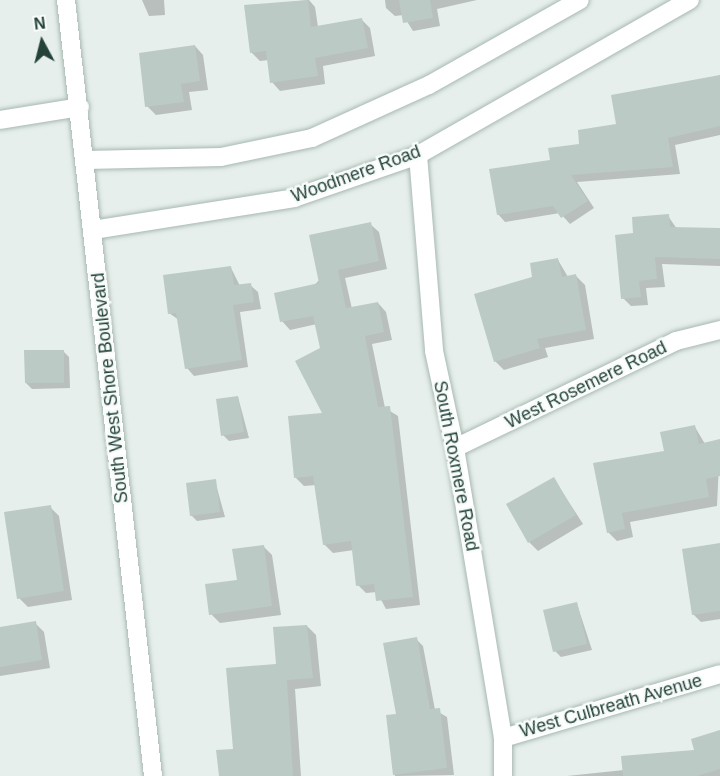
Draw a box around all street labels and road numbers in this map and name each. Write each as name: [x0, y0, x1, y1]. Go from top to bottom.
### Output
street label: Woodmere Road: [289, 141, 423, 207]
street label: South West Shore Boulevard: [87, 272, 133, 504]
street label: West Rosemere Road: [502, 337, 670, 433]
street label: South Roxmere Road: [429, 379, 483, 553]
street label: West Culbreath Avenue: [517, 670, 705, 742]

